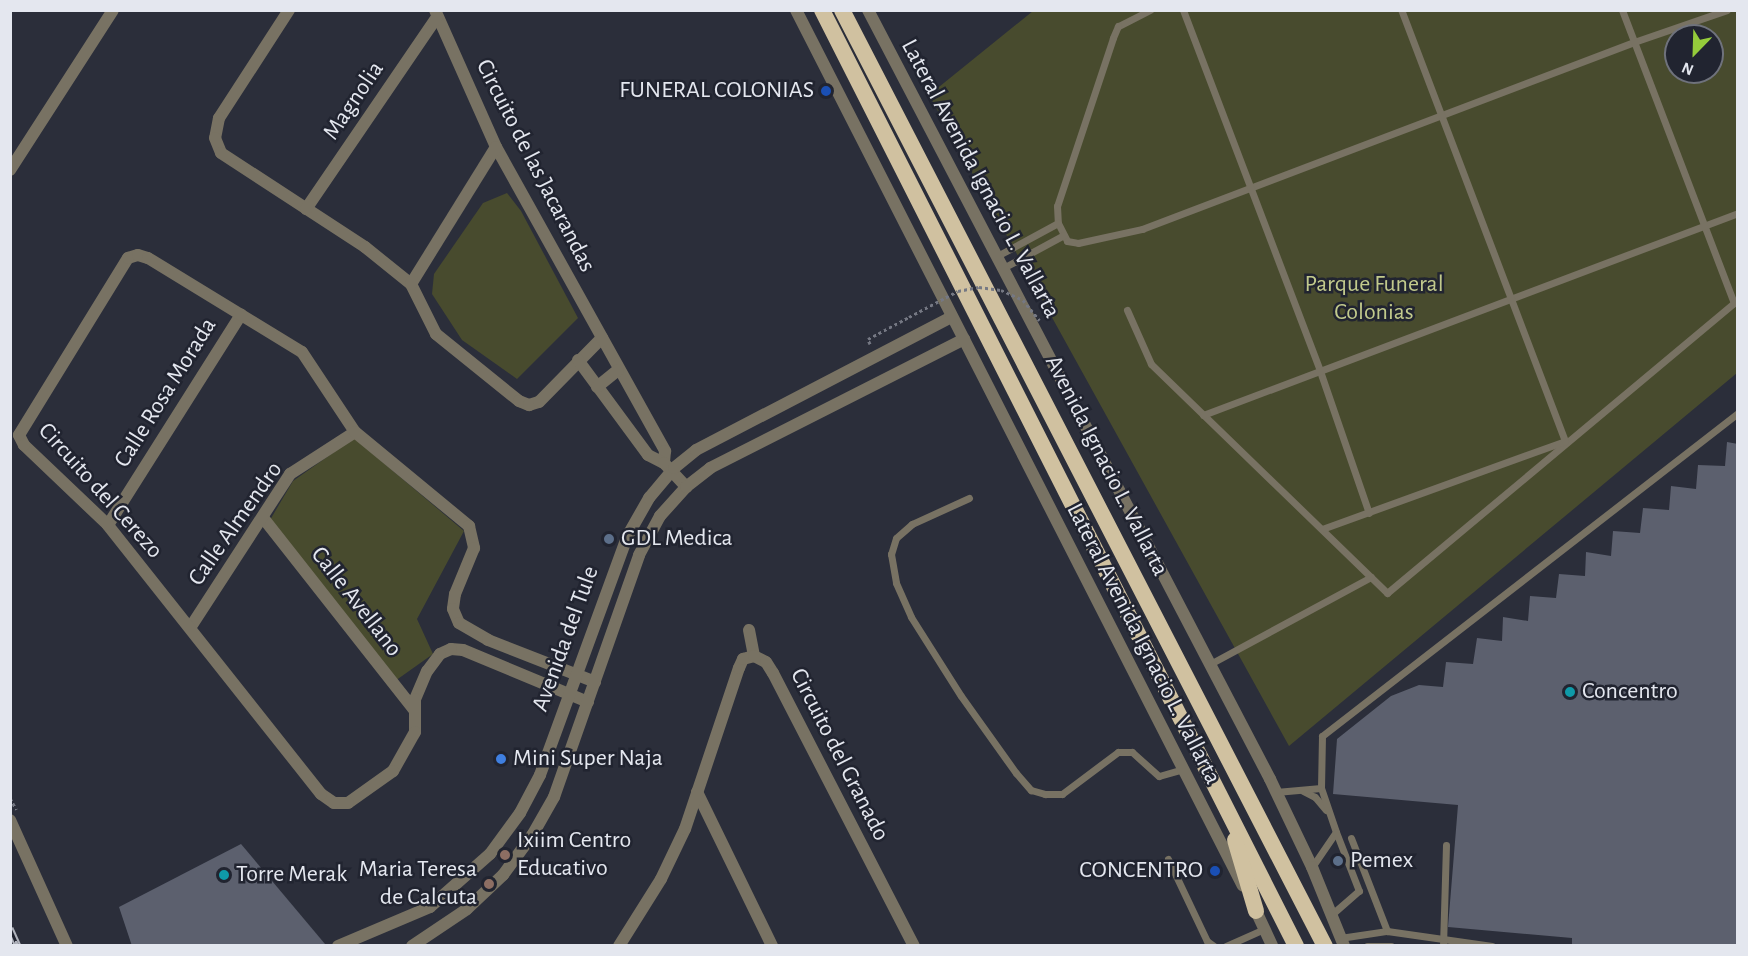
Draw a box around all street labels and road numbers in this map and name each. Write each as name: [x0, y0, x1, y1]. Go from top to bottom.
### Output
street label: Lateral Avenida Ignacio L. Vallarta: [894, 35, 1066, 323]
street label: Circuito de las Jacarandas: [469, 55, 601, 277]
street label: Magnolia: [317, 56, 391, 146]
street label: Calle Rosa Morada: [109, 313, 223, 473]
street label: Avenida Ignacio L. Vallarta: [1038, 351, 1174, 581]
street label: Circuito del Cerezo: [31, 417, 169, 565]
street label: Calle Almendro: [183, 456, 289, 592]
street label: Lateral Avenida Ignacio L. Vallarta: [1059, 499, 1227, 789]
street label: Calle Avellano: [304, 541, 408, 663]
street label: Avenida del Tule: [526, 562, 606, 716]
street label: Circuito del Granado: [783, 664, 895, 846]

